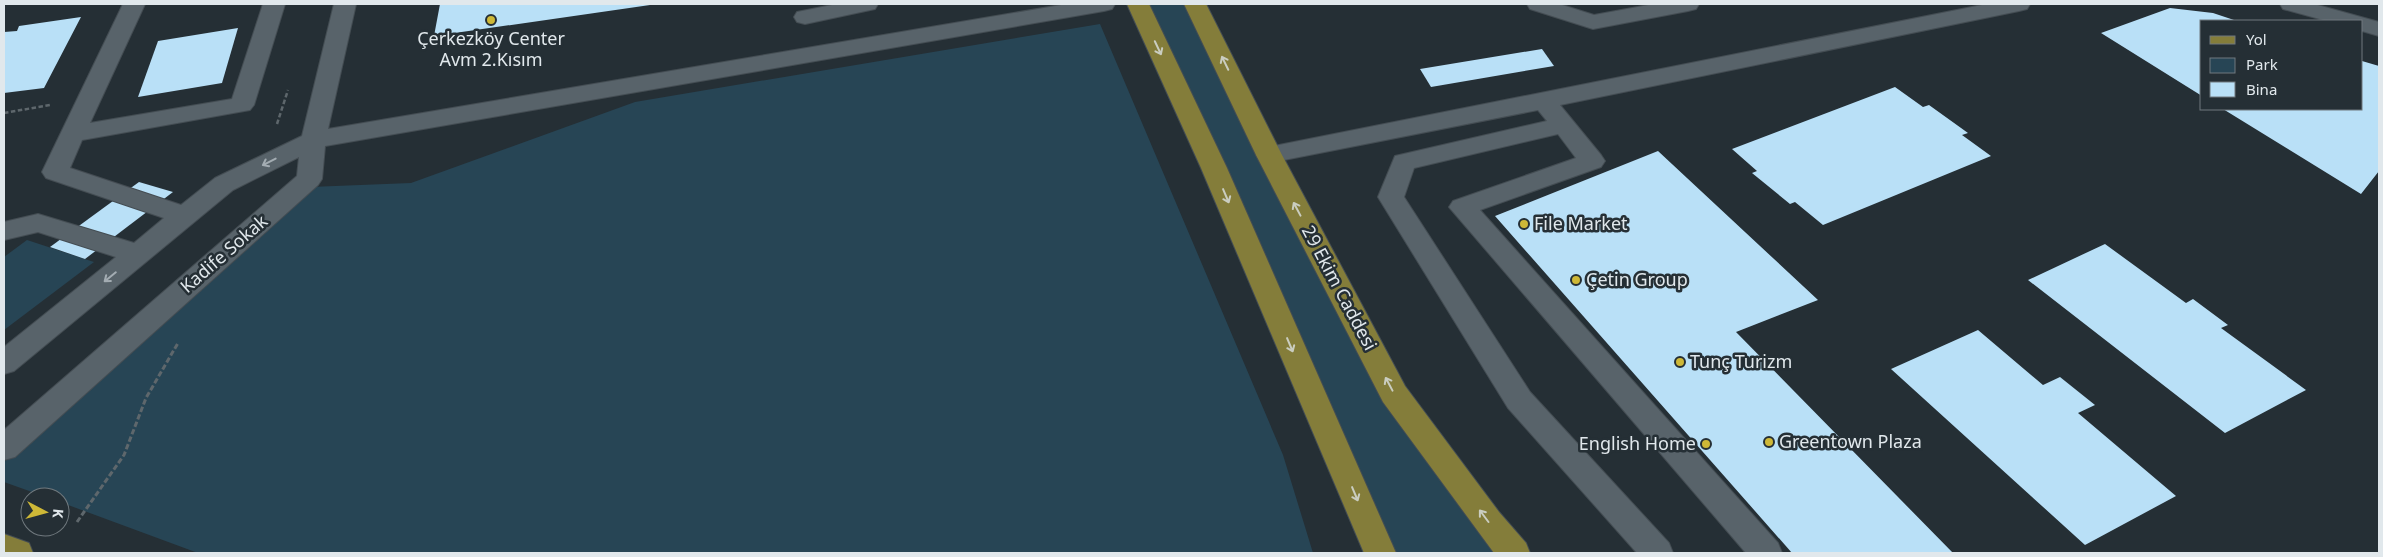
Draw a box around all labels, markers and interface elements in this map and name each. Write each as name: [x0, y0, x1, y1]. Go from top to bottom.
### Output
marker: Çerkezköy Center Avm 2.Kısım: [485, 14, 497, 26]
legend: [2200, 20, 2363, 110]
place label: Çerkezköy Center Avm 2.Kısım: [417, 26, 565, 71]
text: Yol: [2246, 29, 2267, 49]
one-way arrow: [1154, 40, 1164, 55]
text: Park: [2246, 54, 2278, 74]
one-way arrow: [1219, 56, 1229, 71]
text: Bina: [2246, 79, 2277, 99]
one-way arrow: [262, 158, 277, 167]
one-way arrow: [1221, 188, 1231, 203]
one-way arrow: [1292, 201, 1302, 216]
street label: Kadife Sokak: [175, 208, 272, 298]
place label: File Market: [1534, 211, 1628, 235]
marker: File Market: [1518, 218, 1530, 230]
street label: 29 Ekim Caddesi: [1297, 221, 1383, 354]
place label: Çetin Group: [1586, 267, 1688, 291]
one-way arrow: [103, 272, 116, 283]
marker: Çetin Group: [1570, 274, 1582, 286]
one-way arrow: [1286, 337, 1296, 352]
place label: Tunç Turizm: [1690, 349, 1792, 373]
marker: Tunç Turizm: [1674, 356, 1686, 368]
one-way arrow: [1384, 376, 1394, 391]
place label: Greentown Plaza: [1779, 429, 1922, 453]
place label: English Home: [1579, 431, 1696, 455]
marker: Greentown Plaza: [1763, 436, 1775, 448]
marker: English Home: [1700, 438, 1712, 450]
one-way arrow: [1350, 486, 1360, 501]
north arrow: [20, 487, 70, 537]
text: K: [48, 508, 68, 520]
one-way arrow: [1478, 510, 1489, 523]

